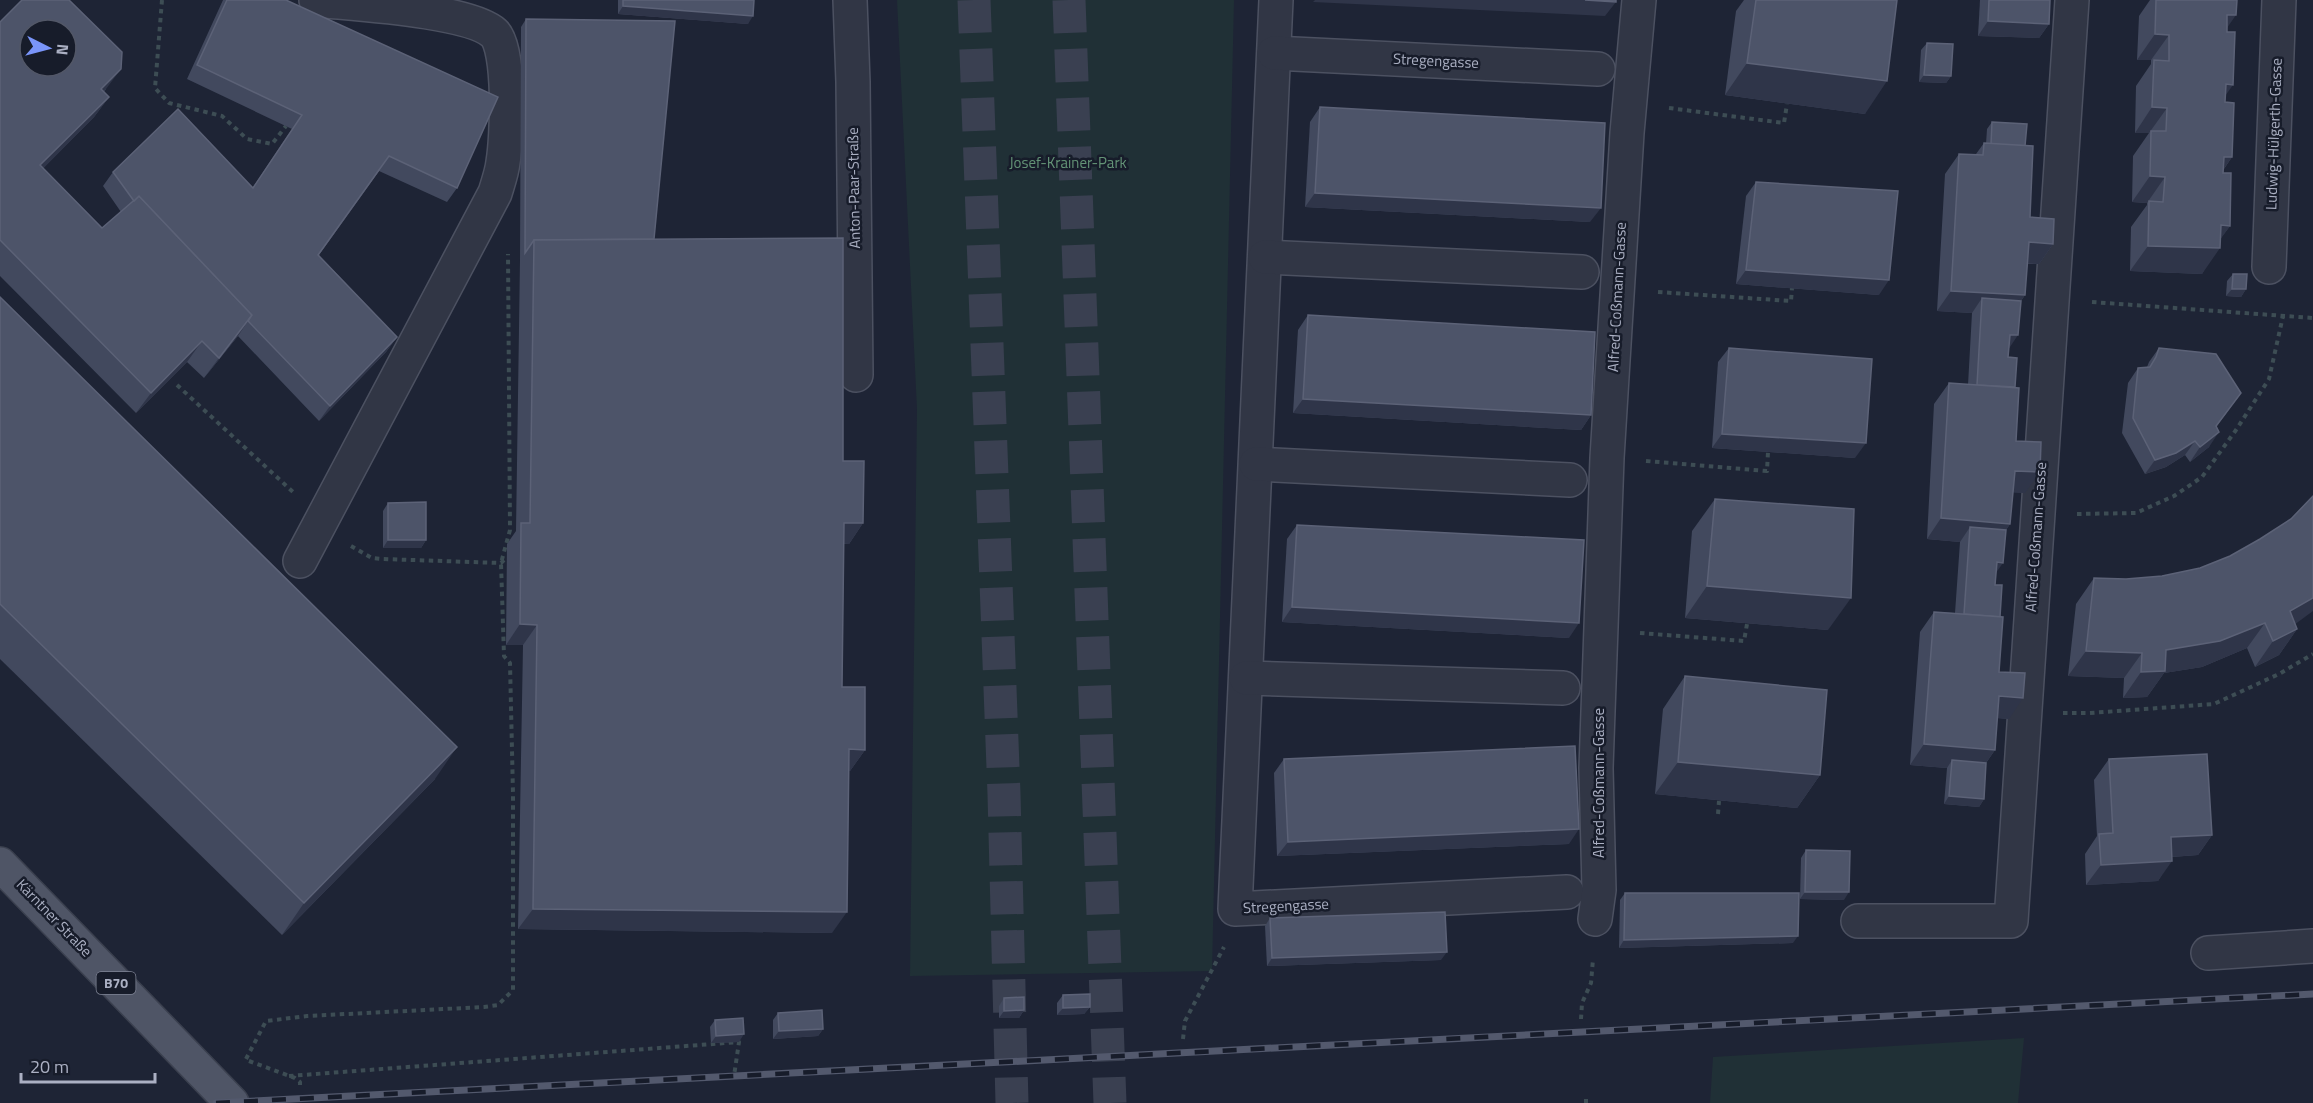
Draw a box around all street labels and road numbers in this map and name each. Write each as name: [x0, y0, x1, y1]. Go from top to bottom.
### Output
street label: Stregengasse: [1392, 47, 1480, 74]
street label: Ludwig-Hülgerth-Gasse: [2259, 58, 2288, 210]
street label: Anton-Paar-Straße: [841, 127, 866, 249]
street label: Alfred-Coßmann-Gasse: [1601, 221, 1632, 372]
street label: Alfred-Coßmann-Gasse: [2019, 461, 2052, 613]
street label: Alfred-Coßmann-Gasse: [1587, 708, 1610, 858]
street label: Kärntner Straße: [11, 873, 98, 962]
street label: Stregengasse: [1242, 892, 1330, 919]
road number: B70: [96, 972, 136, 994]

